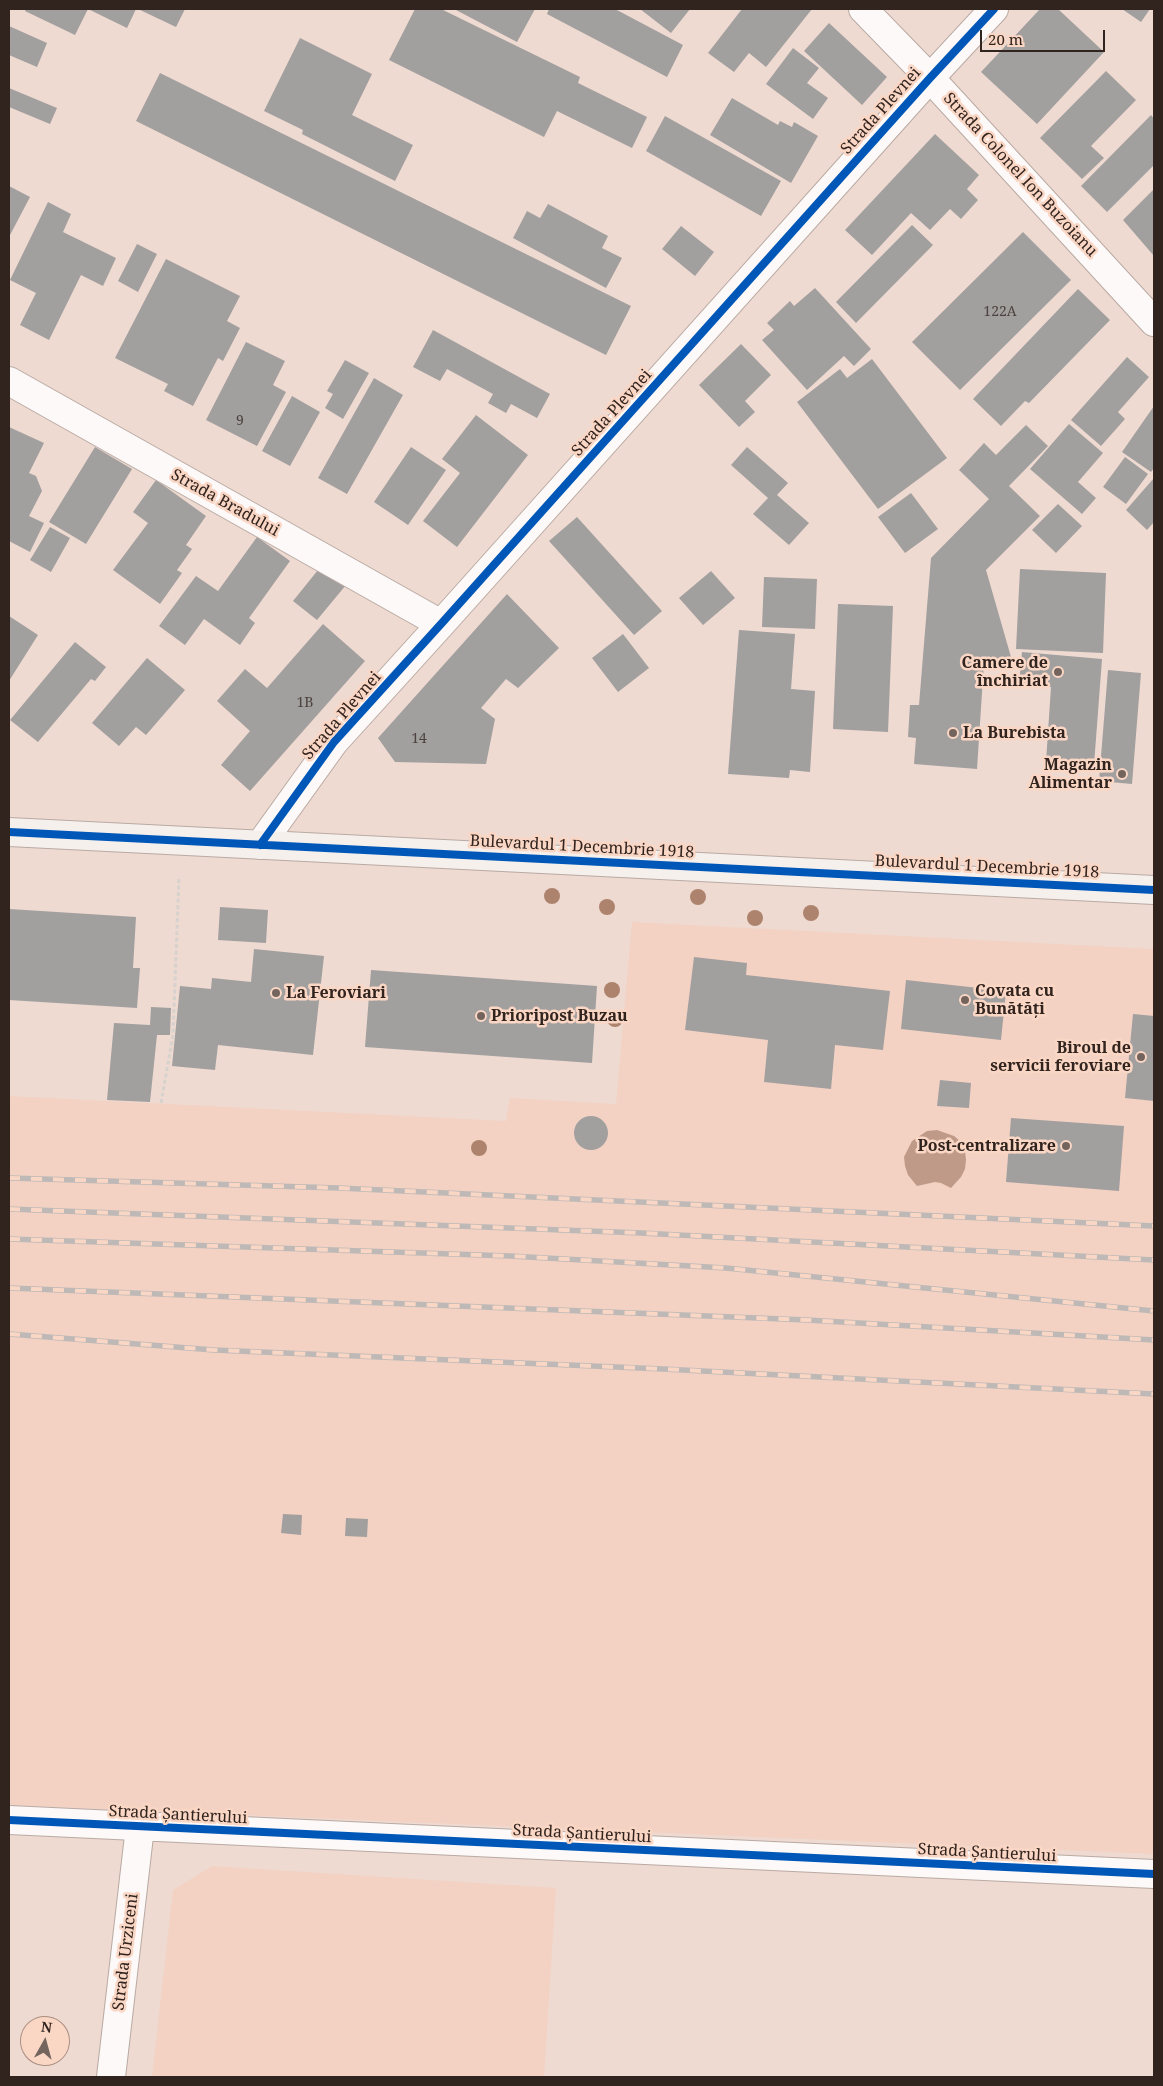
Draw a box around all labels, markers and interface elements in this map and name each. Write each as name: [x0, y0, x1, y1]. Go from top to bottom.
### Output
scale bar: [983, 20, 1108, 52]
text: 20 m: [988, 29, 1023, 49]
street label: Strada Plevnei: [837, 64, 925, 158]
street label: Strada Colonel Ion Buzoianu: [939, 89, 1101, 261]
house number: 122A: [983, 304, 1017, 320]
street label: Strada Plevnei: [568, 366, 656, 460]
house number: 9: [236, 413, 244, 429]
street label: Strada Bradului: [168, 465, 282, 541]
place label: Camere de închiriat: [962, 653, 1048, 691]
marker: Camere de închiriat: [1052, 666, 1064, 678]
street label: Strada Plevnei: [299, 668, 385, 764]
house number: 1B: [297, 695, 313, 711]
place label: La Burebista: [963, 723, 1066, 743]
marker: La Burebista: [947, 727, 959, 739]
house number: 14: [411, 731, 427, 747]
place label: Magazin Alimentar: [1029, 755, 1112, 793]
marker: Magazin Alimentar: [1116, 768, 1128, 780]
street label: Bulevardul 1 Decembrie 1918: [469, 832, 695, 862]
street label: Bulevardul 1 Decembrie 1918: [874, 852, 1100, 882]
place label: Covata cu Bunătăți: [975, 981, 1054, 1019]
place label: La Feroviari: [286, 983, 386, 1003]
marker: La Feroviari: [270, 987, 282, 999]
marker: Covata cu Bunătăți: [959, 994, 971, 1006]
place label: Prioripost Buzau: [491, 1006, 628, 1026]
marker: Prioripost Buzau: [475, 1010, 487, 1022]
place label: Biroul de servicii feroviare: [990, 1038, 1131, 1076]
marker: Biroul de servicii feroviare: [1135, 1051, 1147, 1063]
place label: Post-centralizare: [918, 1136, 1056, 1156]
marker: Post-centralizare: [1060, 1140, 1072, 1152]
street label: Strada Șantierului: [108, 1802, 248, 1828]
street label: Strada Șantierului: [512, 1821, 652, 1847]
street label: Strada Șantierului: [917, 1840, 1057, 1866]
street label: Strada Urziceni: [109, 1892, 143, 2012]
north arrow: [20, 2016, 70, 2066]
text: N: [40, 2017, 53, 2037]

